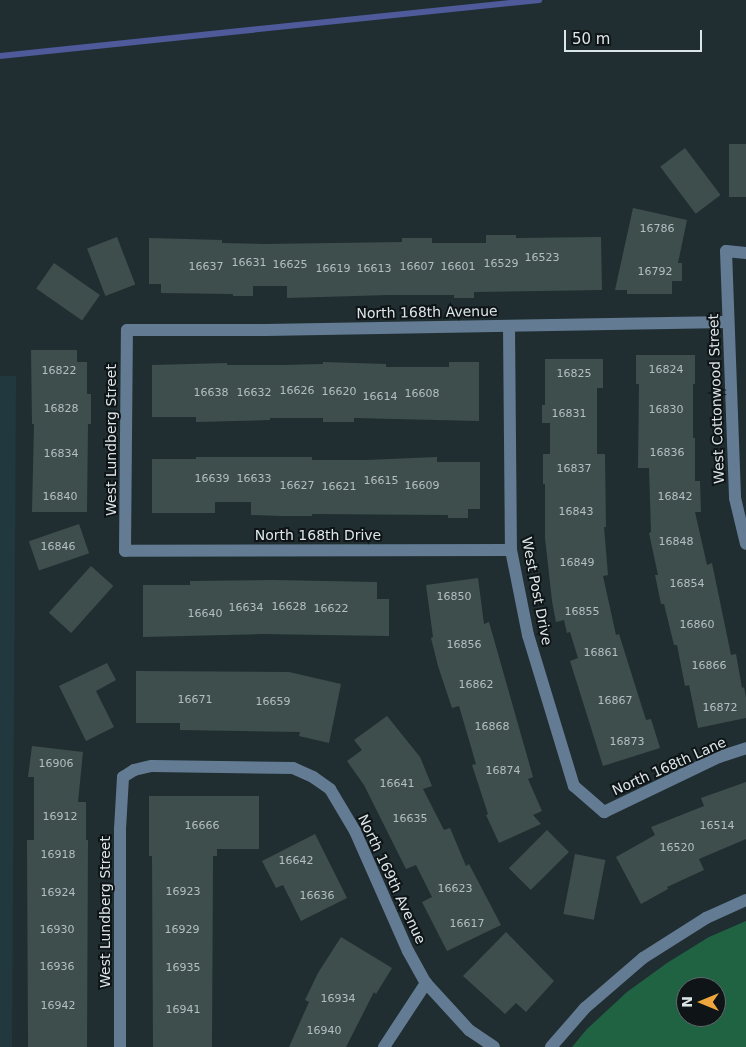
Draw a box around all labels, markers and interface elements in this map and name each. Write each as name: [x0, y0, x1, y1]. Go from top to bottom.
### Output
scale bar: [566, 20, 704, 52]
text: 50 m: [572, 30, 610, 48]
house number: 16786: [640, 222, 674, 236]
house number: 16523: [525, 251, 559, 265]
house number: 16631: [232, 256, 266, 270]
house number: 16529: [484, 257, 518, 271]
house number: 16625: [273, 258, 307, 272]
house number: 16637: [189, 260, 223, 274]
house number: 16607: [400, 260, 434, 274]
house number: 16601: [441, 260, 475, 274]
house number: 16619: [316, 262, 350, 276]
house number: 16613: [357, 262, 391, 276]
house number: 16792: [638, 265, 672, 279]
street label: North 168th Avenue: [356, 302, 498, 322]
street label: West Cottonwood Street: [705, 314, 727, 484]
house number: 16824: [649, 363, 683, 377]
house number: 16822: [42, 364, 76, 378]
street label: West Lundberg Street: [103, 364, 119, 516]
house number: 16825: [557, 367, 591, 381]
house number: 16626: [280, 384, 314, 398]
house number: 16620: [322, 385, 356, 399]
house number: 16638: [194, 386, 228, 400]
house number: 16632: [237, 386, 271, 400]
house number: 16608: [405, 387, 439, 401]
house number: 16614: [363, 390, 397, 404]
house number: 16828: [44, 402, 78, 416]
house number: 16830: [649, 403, 683, 417]
house number: 16831: [552, 407, 586, 421]
house number: 16836: [650, 446, 684, 460]
house number: 16834: [44, 447, 78, 461]
house number: 16837: [557, 462, 591, 476]
house number: 16639: [195, 472, 229, 486]
house number: 16633: [237, 472, 271, 486]
house number: 16615: [364, 474, 398, 488]
house number: 16627: [280, 479, 314, 493]
house number: 16609: [405, 479, 439, 493]
house number: 16621: [322, 480, 356, 494]
house number: 16840: [43, 490, 77, 504]
house number: 16842: [658, 490, 692, 504]
house number: 16843: [559, 505, 593, 519]
street label: North 168th Drive: [255, 527, 381, 543]
street label: West Post Drive: [518, 535, 556, 647]
house number: 16848: [659, 535, 693, 549]
house number: 16846: [41, 540, 75, 554]
house number: 16849: [560, 556, 594, 570]
house number: 16854: [670, 577, 704, 591]
house number: 16850: [437, 590, 471, 604]
house number: 16628: [272, 600, 306, 614]
house number: 16634: [229, 601, 263, 615]
house number: 16622: [314, 602, 348, 616]
house number: 16855: [565, 605, 599, 619]
house number: 16640: [188, 607, 222, 621]
house number: 16860: [680, 618, 714, 632]
house number: 16856: [447, 638, 481, 652]
house number: 16861: [584, 646, 618, 660]
house number: 16866: [692, 659, 726, 673]
house number: 16862: [459, 678, 493, 692]
house number: 16671: [178, 693, 212, 707]
house number: 16867: [598, 694, 632, 708]
house number: 16659: [256, 695, 290, 709]
house number: 16872: [703, 701, 737, 715]
house number: 16868: [475, 720, 509, 734]
street label: North 168th Lane: [609, 733, 729, 799]
house number: 16873: [610, 735, 644, 749]
house number: 16906: [39, 757, 73, 771]
house number: 16874: [486, 764, 520, 778]
house number: 16641: [380, 777, 414, 791]
house number: 16912: [43, 810, 77, 824]
street label: North 169th Avenue: [355, 811, 429, 947]
house number: 16635: [393, 812, 427, 826]
house number: 16666: [185, 819, 219, 833]
house number: 16514: [700, 819, 734, 833]
street label: West Lundberg Street: [97, 836, 113, 988]
house number: 16520: [660, 841, 694, 855]
house number: 16918: [41, 848, 75, 862]
house number: 16642: [279, 854, 313, 868]
house number: 16623: [438, 882, 472, 896]
house number: 16923: [166, 885, 200, 899]
house number: 16924: [41, 886, 75, 900]
house number: 16636: [300, 889, 334, 903]
house number: 16617: [450, 917, 484, 931]
house number: 16930: [40, 923, 74, 937]
house number: 16929: [165, 923, 199, 937]
house number: 16936: [40, 960, 74, 974]
house number: 16935: [166, 961, 200, 975]
north arrow: [676, 977, 726, 1027]
house number: 16934: [321, 992, 355, 1006]
text: N: [679, 996, 695, 1008]
house number: 16942: [41, 999, 75, 1013]
house number: 16941: [166, 1003, 200, 1017]
house number: 16940: [307, 1024, 341, 1038]

